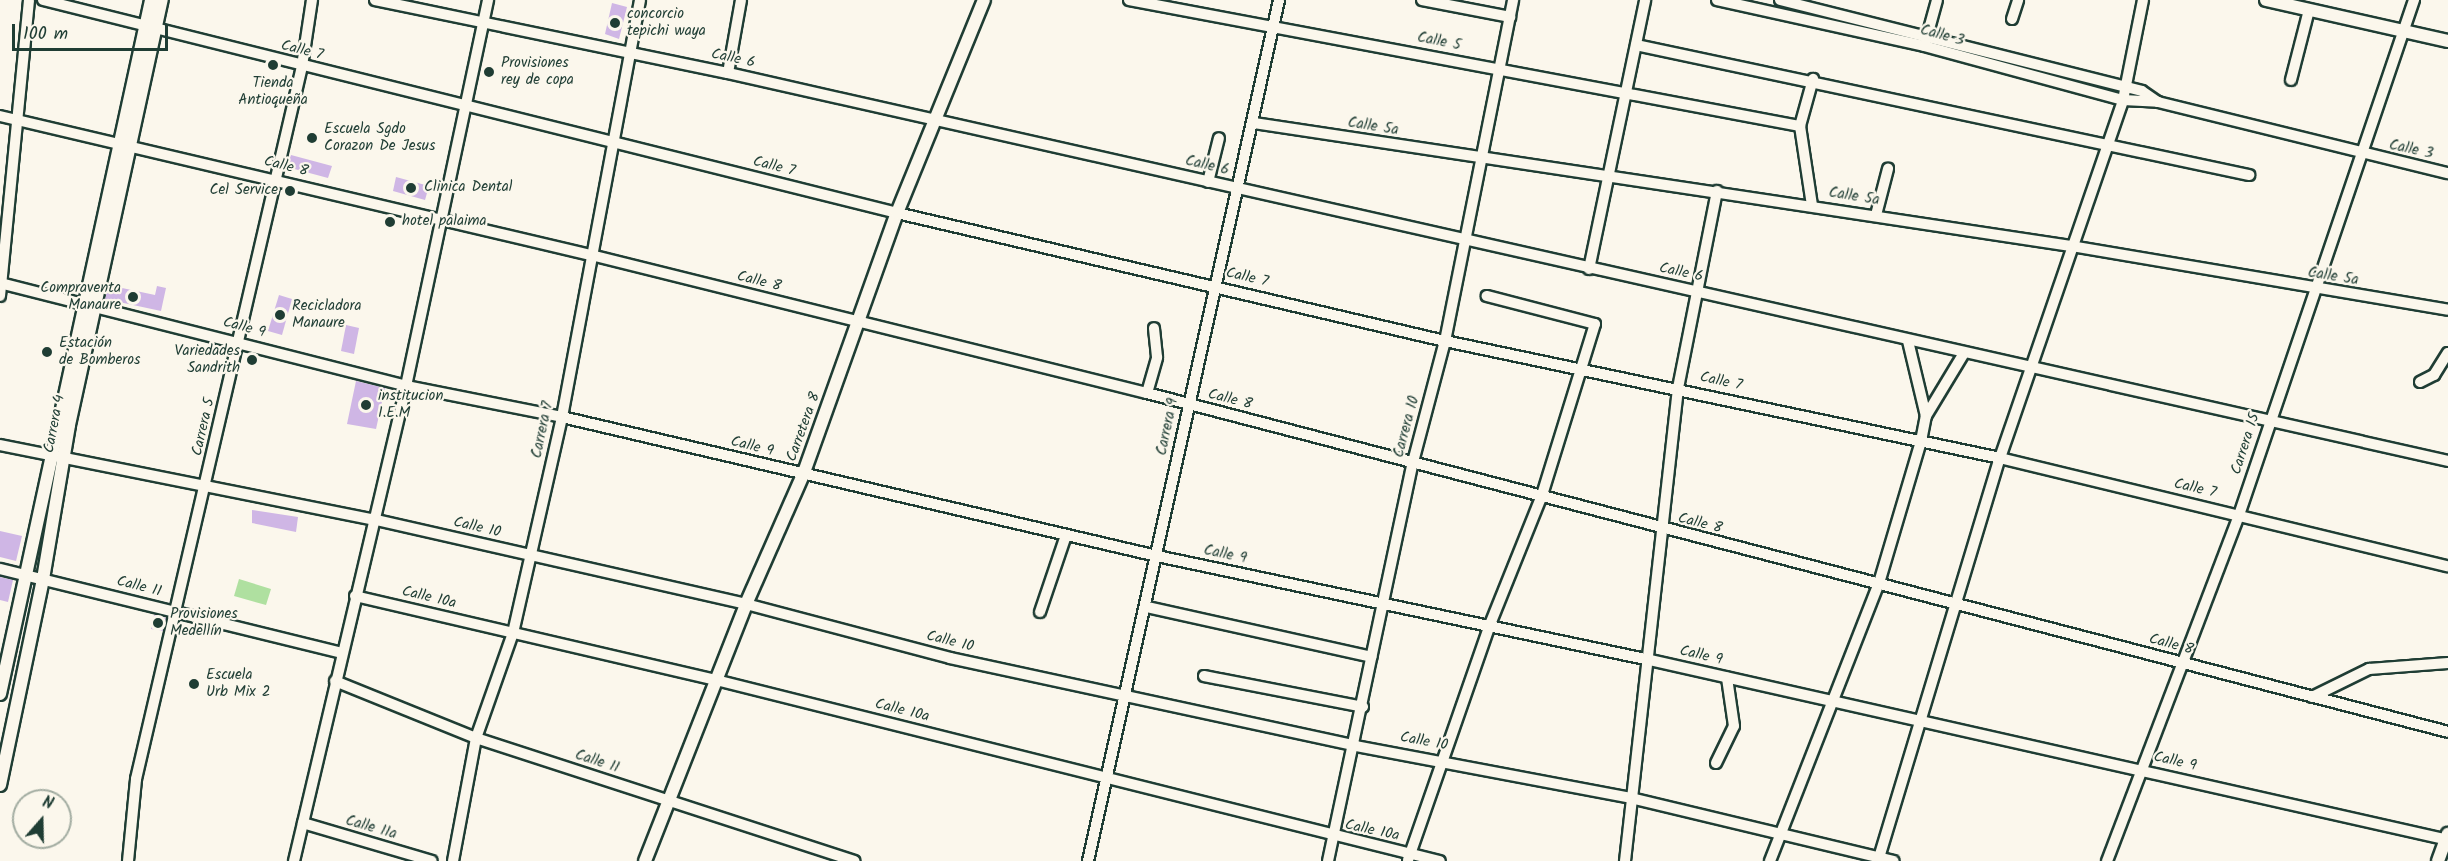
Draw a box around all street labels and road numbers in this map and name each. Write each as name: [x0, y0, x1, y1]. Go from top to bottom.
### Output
street label: Calle 3: [1918, 22, 1966, 50]
street label: Calle 5: [1416, 29, 1462, 55]
street label: Calle 7: [279, 37, 325, 65]
street label: Calle 6: [709, 46, 757, 72]
street label: Calle 5a: [1346, 114, 1400, 140]
street label: Calle 3: [2387, 137, 2435, 163]
street label: Calle 6: [1183, 152, 1231, 180]
street label: Calle 8: [262, 153, 310, 181]
street label: Calle 7: [751, 153, 797, 181]
street label: Calle 5a: [1827, 184, 1881, 210]
street label: Calle 6: [1657, 260, 1705, 286]
street label: Calle 7: [1224, 264, 1270, 292]
street label: Calle 5a: [2306, 264, 2360, 290]
street label: Calle 8: [735, 268, 783, 296]
street label: Calle 9: [221, 314, 267, 342]
street label: Calle 7: [1698, 369, 1744, 395]
street label: Calle 8: [1206, 386, 1254, 414]
street label: Carretera 8: [783, 390, 825, 464]
street label: Carrera 4: [41, 393, 69, 455]
street label: Carrera 10: [1390, 394, 1424, 460]
street label: Carrera 5: [189, 396, 219, 458]
street label: Carrera 9: [1153, 397, 1183, 457]
street label: Carrera 7: [528, 400, 558, 460]
street label: Carrera 15: [2228, 411, 2264, 477]
street label: Calle 9: [729, 433, 775, 461]
street label: Calle 7: [2172, 475, 2218, 503]
street label: Calle 8: [1676, 510, 1724, 538]
street label: Calle 10: [451, 514, 503, 542]
street label: Calle 9: [1202, 542, 1248, 568]
street label: Calle 11: [115, 573, 163, 601]
street label: Calle 10a: [400, 583, 458, 613]
street label: Calle 10: [924, 627, 976, 657]
street label: Calle 8: [2147, 630, 2195, 660]
street label: Calle 9: [1678, 642, 1724, 670]
street label: Calle 10a: [873, 696, 931, 726]
street label: Calle 10: [1399, 729, 1449, 755]
street label: Calle 11: [573, 746, 621, 778]
street label: Calle 9: [2152, 748, 2198, 776]
street label: Calle 11a: [343, 812, 399, 844]
street label: Calle 10a: [1343, 816, 1401, 846]

